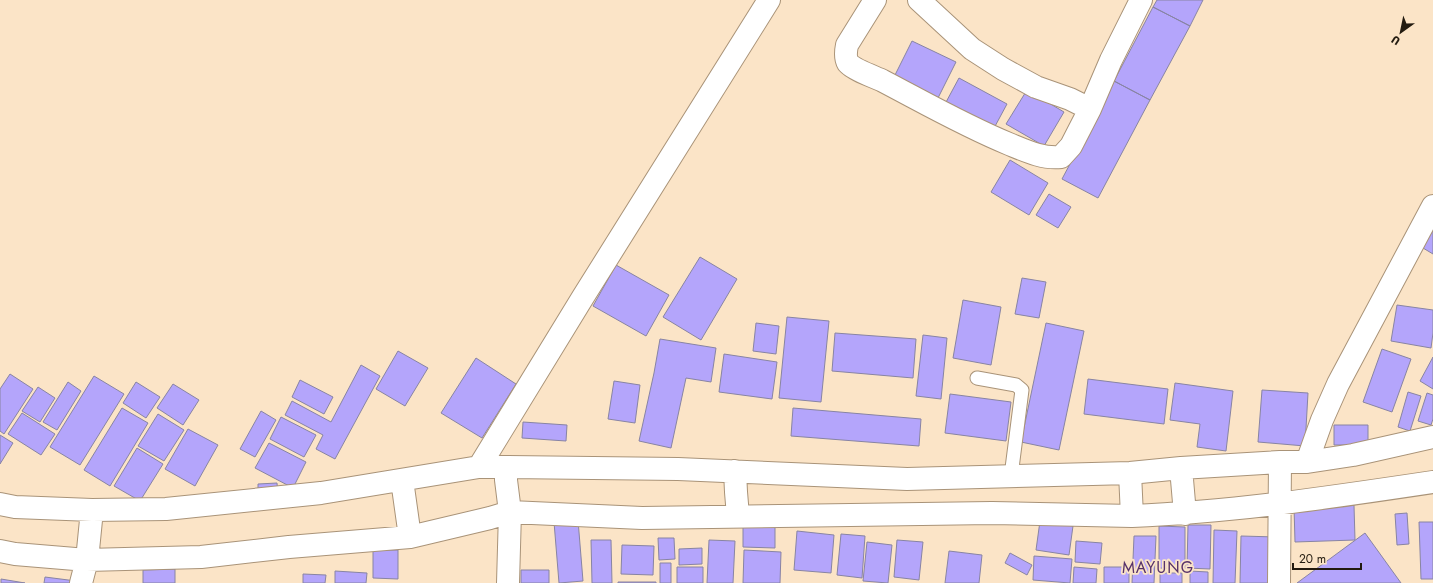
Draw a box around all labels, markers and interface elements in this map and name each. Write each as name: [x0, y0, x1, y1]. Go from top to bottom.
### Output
north arrow: [1381, 12, 1421, 52]
text: U: [1388, 32, 1403, 49]
scale bar: [1293, 545, 1361, 571]
text: 20 m: [1299, 550, 1326, 568]
district label: MAYUNG: [1122, 556, 1194, 579]

